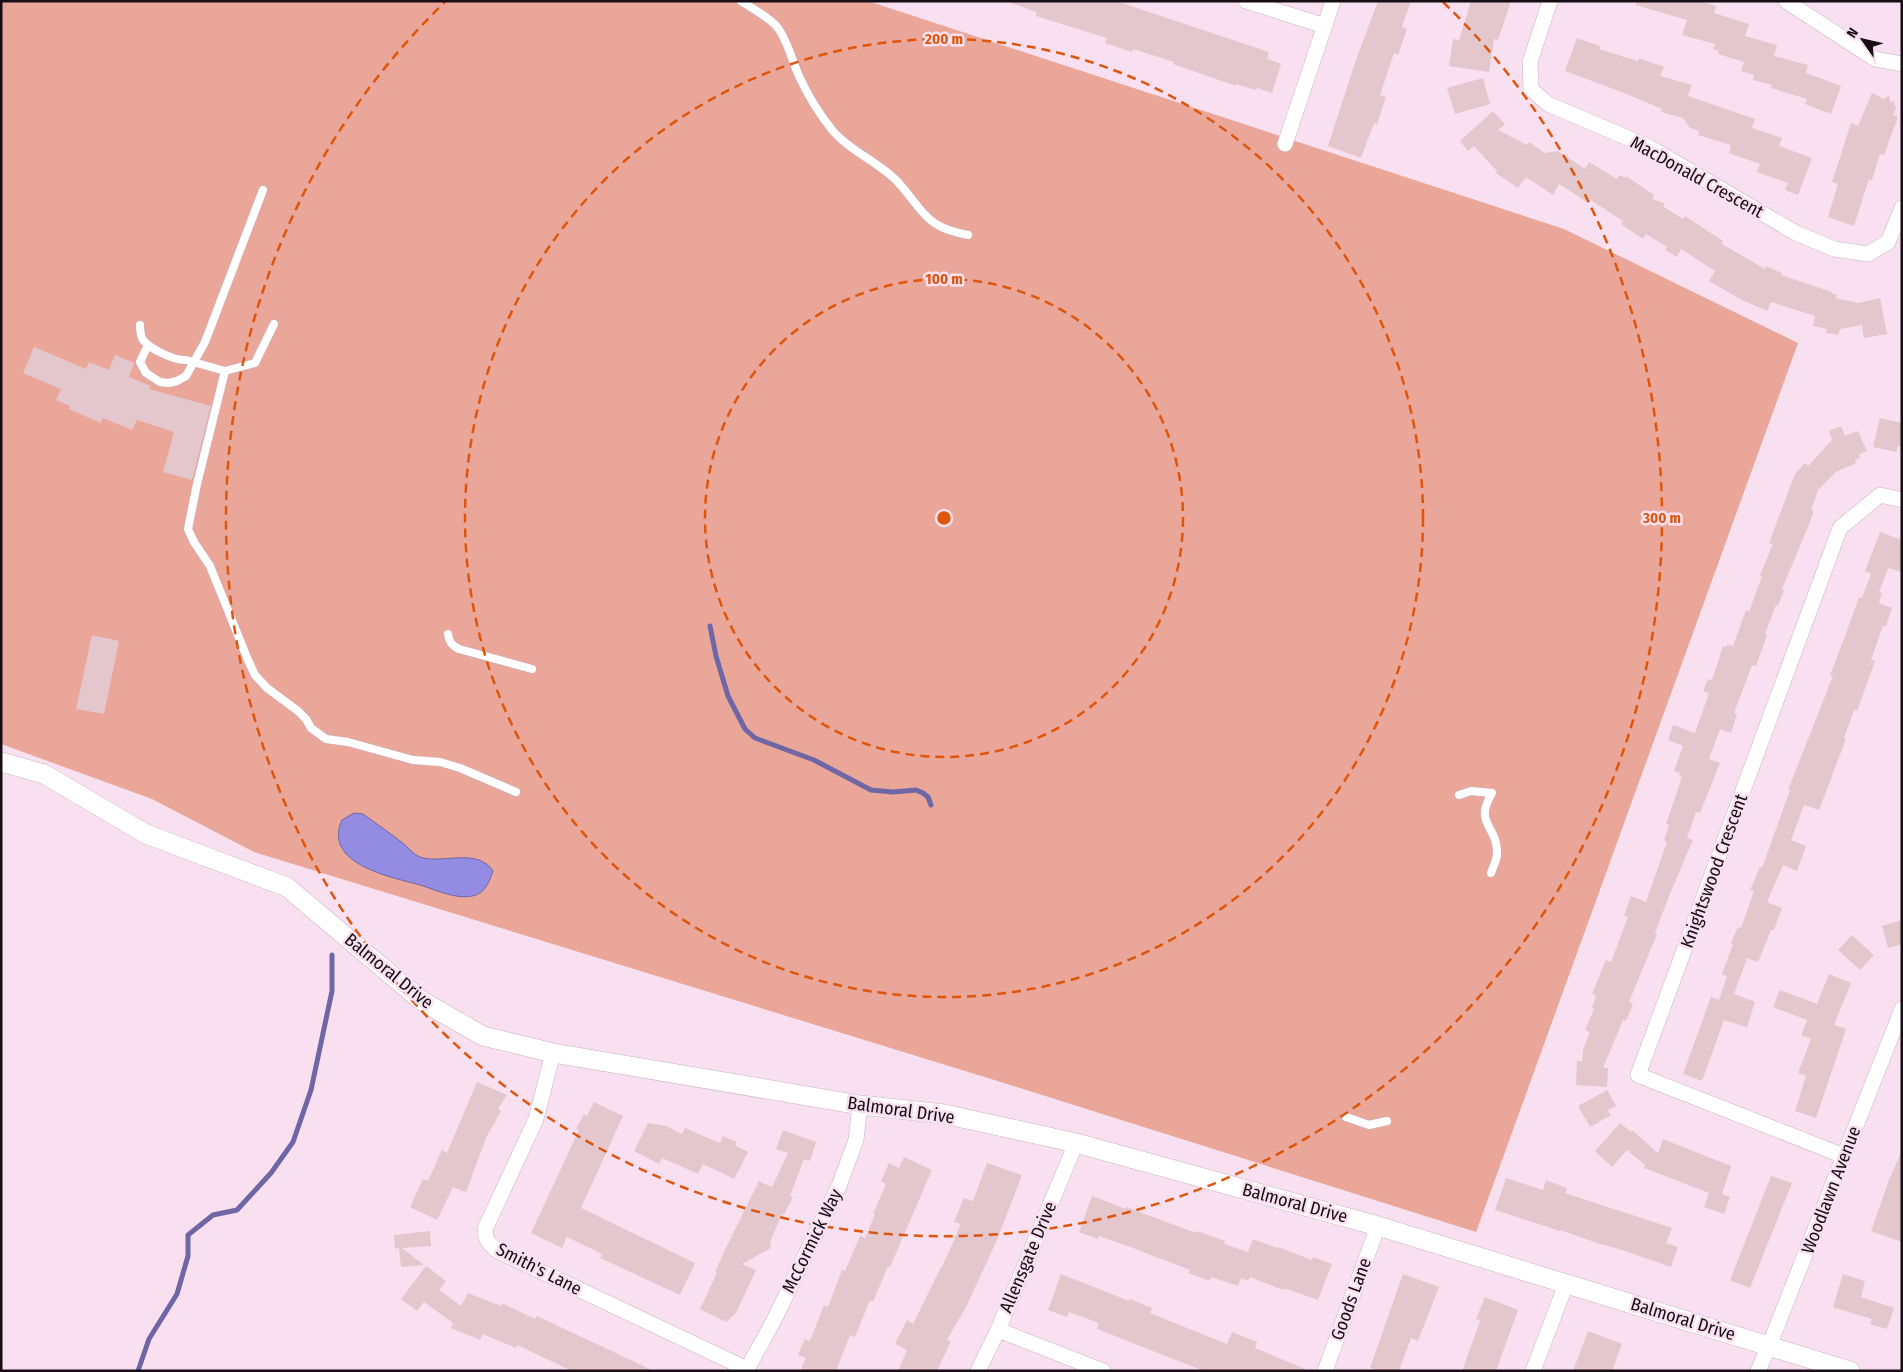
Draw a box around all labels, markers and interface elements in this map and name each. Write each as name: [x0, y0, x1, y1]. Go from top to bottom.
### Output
north arrow: [1838, 15, 1888, 65]
text: N: [1843, 25, 1862, 41]
text: 200 m: [924, 30, 963, 48]
street label: MacDonald Crescent: [1627, 131, 1767, 223]
text: 100 m: [925, 270, 963, 288]
centre of rings: [935, 509, 953, 527]
text: 300 m: [1642, 509, 1681, 527]
street label: Knightswood Crescent: [1676, 791, 1752, 951]
street label: Balmoral Drive: [340, 928, 438, 1014]
street label: Balmoral Drive: [846, 1092, 956, 1128]
street label: Woodlawn Avenue: [1797, 1123, 1865, 1257]
street label: Balmoral Drive: [1240, 1178, 1350, 1228]
street label: McCormick Way: [777, 1185, 847, 1297]
street label: Allensgate Drive: [995, 1198, 1061, 1316]
street label: Smith's Lane: [493, 1238, 585, 1300]
street label: Goods Lane: [1326, 1255, 1376, 1343]
street label: Balmoral Drive: [1628, 1293, 1738, 1345]

